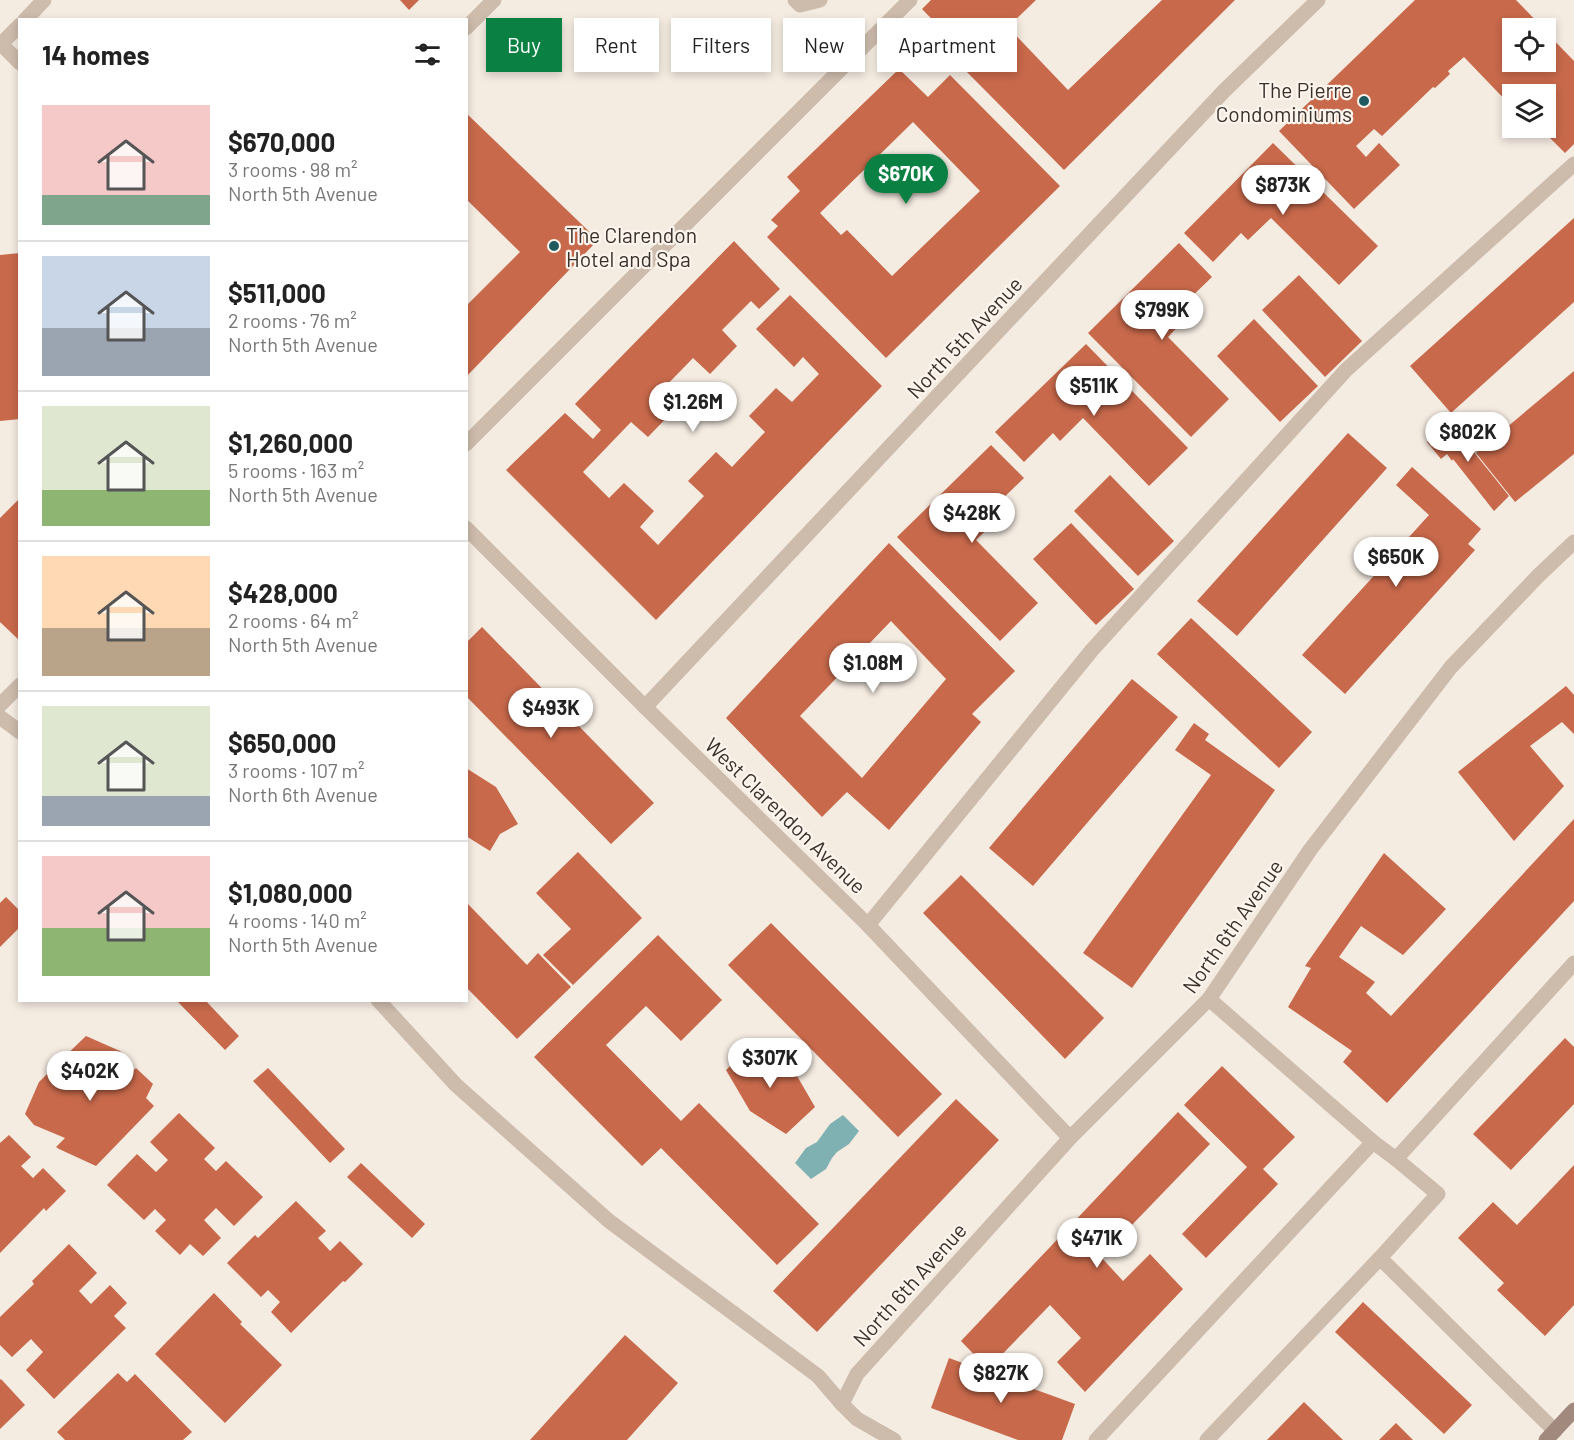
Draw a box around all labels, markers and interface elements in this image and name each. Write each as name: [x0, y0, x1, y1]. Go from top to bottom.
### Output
chip: Buy: [486, 18, 562, 72]
chip: Rent: [574, 18, 659, 72]
chip: Filters: [671, 18, 771, 72]
chip: New: [783, 18, 865, 72]
chip: Apartment: [877, 18, 1017, 72]
map controls: [1502, 18, 1556, 138]
button: locate: [1502, 18, 1556, 72]
icon: filters: [411, 38, 444, 71]
text: 14 homes: [42, 39, 149, 70]
place label: The Pierre Condominiums: [1216, 77, 1352, 126]
button: layers: [1502, 84, 1556, 138]
marker: The Pierre Condominiums: [1357, 94, 1371, 108]
text: $670,000: [228, 126, 335, 157]
icon: home: [90, 129, 162, 201]
pin: $670K: [864, 154, 948, 205]
text: 3 rooms · 98 m²: [228, 157, 358, 181]
text: $670K: [878, 161, 934, 185]
pin: $873K: [1241, 165, 1325, 216]
text: $873K: [1255, 172, 1311, 196]
text: North 5th Avenue: [228, 181, 378, 205]
place label: The Clarendon Hotel and Spa: [566, 222, 697, 271]
marker: The Clarendon Hotel and Spa: [547, 239, 561, 253]
street label: North 5th Avenue: [901, 271, 1027, 403]
text: $511,000: [228, 277, 326, 308]
icon: home: [90, 280, 162, 352]
pin: $799K: [1120, 290, 1204, 341]
text: $799K: [1134, 297, 1190, 321]
text: 2 rooms · 76 m²: [228, 308, 357, 332]
text: North 5th Avenue: [228, 332, 378, 356]
pin: $511K: [1052, 366, 1136, 417]
text: $511K: [1070, 373, 1118, 397]
pin: $1.26M: [644, 382, 742, 433]
text: $1.26M: [663, 389, 723, 413]
pin: $802K: [1426, 412, 1510, 463]
text: $802K: [1439, 419, 1497, 443]
text: $1,260,000: [228, 427, 353, 458]
icon: home: [90, 430, 162, 502]
text: 5 rooms · 163 m²: [228, 458, 364, 482]
text: North 5th Avenue: [228, 482, 378, 506]
pin: $428K: [930, 493, 1014, 544]
text: $428K: [943, 500, 1001, 524]
pin: $650K: [1354, 537, 1438, 588]
text: $650K: [1368, 544, 1424, 568]
text: $428,000: [228, 577, 338, 608]
icon: home: [90, 580, 162, 652]
text: 2 rooms · 64 m²: [228, 608, 358, 632]
text: North 5th Avenue: [228, 632, 378, 656]
pin: $1.08M: [824, 643, 922, 694]
text: $1.08M: [843, 650, 903, 674]
pin: $493K: [509, 688, 593, 739]
text: $493K: [522, 695, 580, 719]
text: $650,000: [228, 727, 336, 758]
icon: home: [90, 730, 162, 802]
street label: West Clarendon Avenue: [700, 732, 872, 898]
text: 3 rooms · 107 m²: [228, 758, 364, 782]
text: North 6th Avenue: [228, 782, 378, 806]
street label: North 6th Avenue: [1177, 854, 1287, 998]
text: $1,080,000: [228, 877, 353, 908]
icon: home: [90, 880, 162, 952]
text: 4 rooms · 140 m²: [228, 908, 367, 932]
text: North 5th Avenue: [228, 932, 378, 956]
pin: $307K: [728, 1038, 812, 1089]
text: $307K: [742, 1045, 798, 1069]
pin: $402K: [48, 1051, 132, 1102]
text: $402K: [61, 1058, 119, 1082]
street label: North 6th Avenue: [847, 1217, 971, 1351]
pin: $471K: [1055, 1218, 1139, 1269]
text: $471K: [1071, 1225, 1123, 1249]
pin: $827K: [959, 1353, 1043, 1404]
text: $827K: [973, 1360, 1029, 1384]

